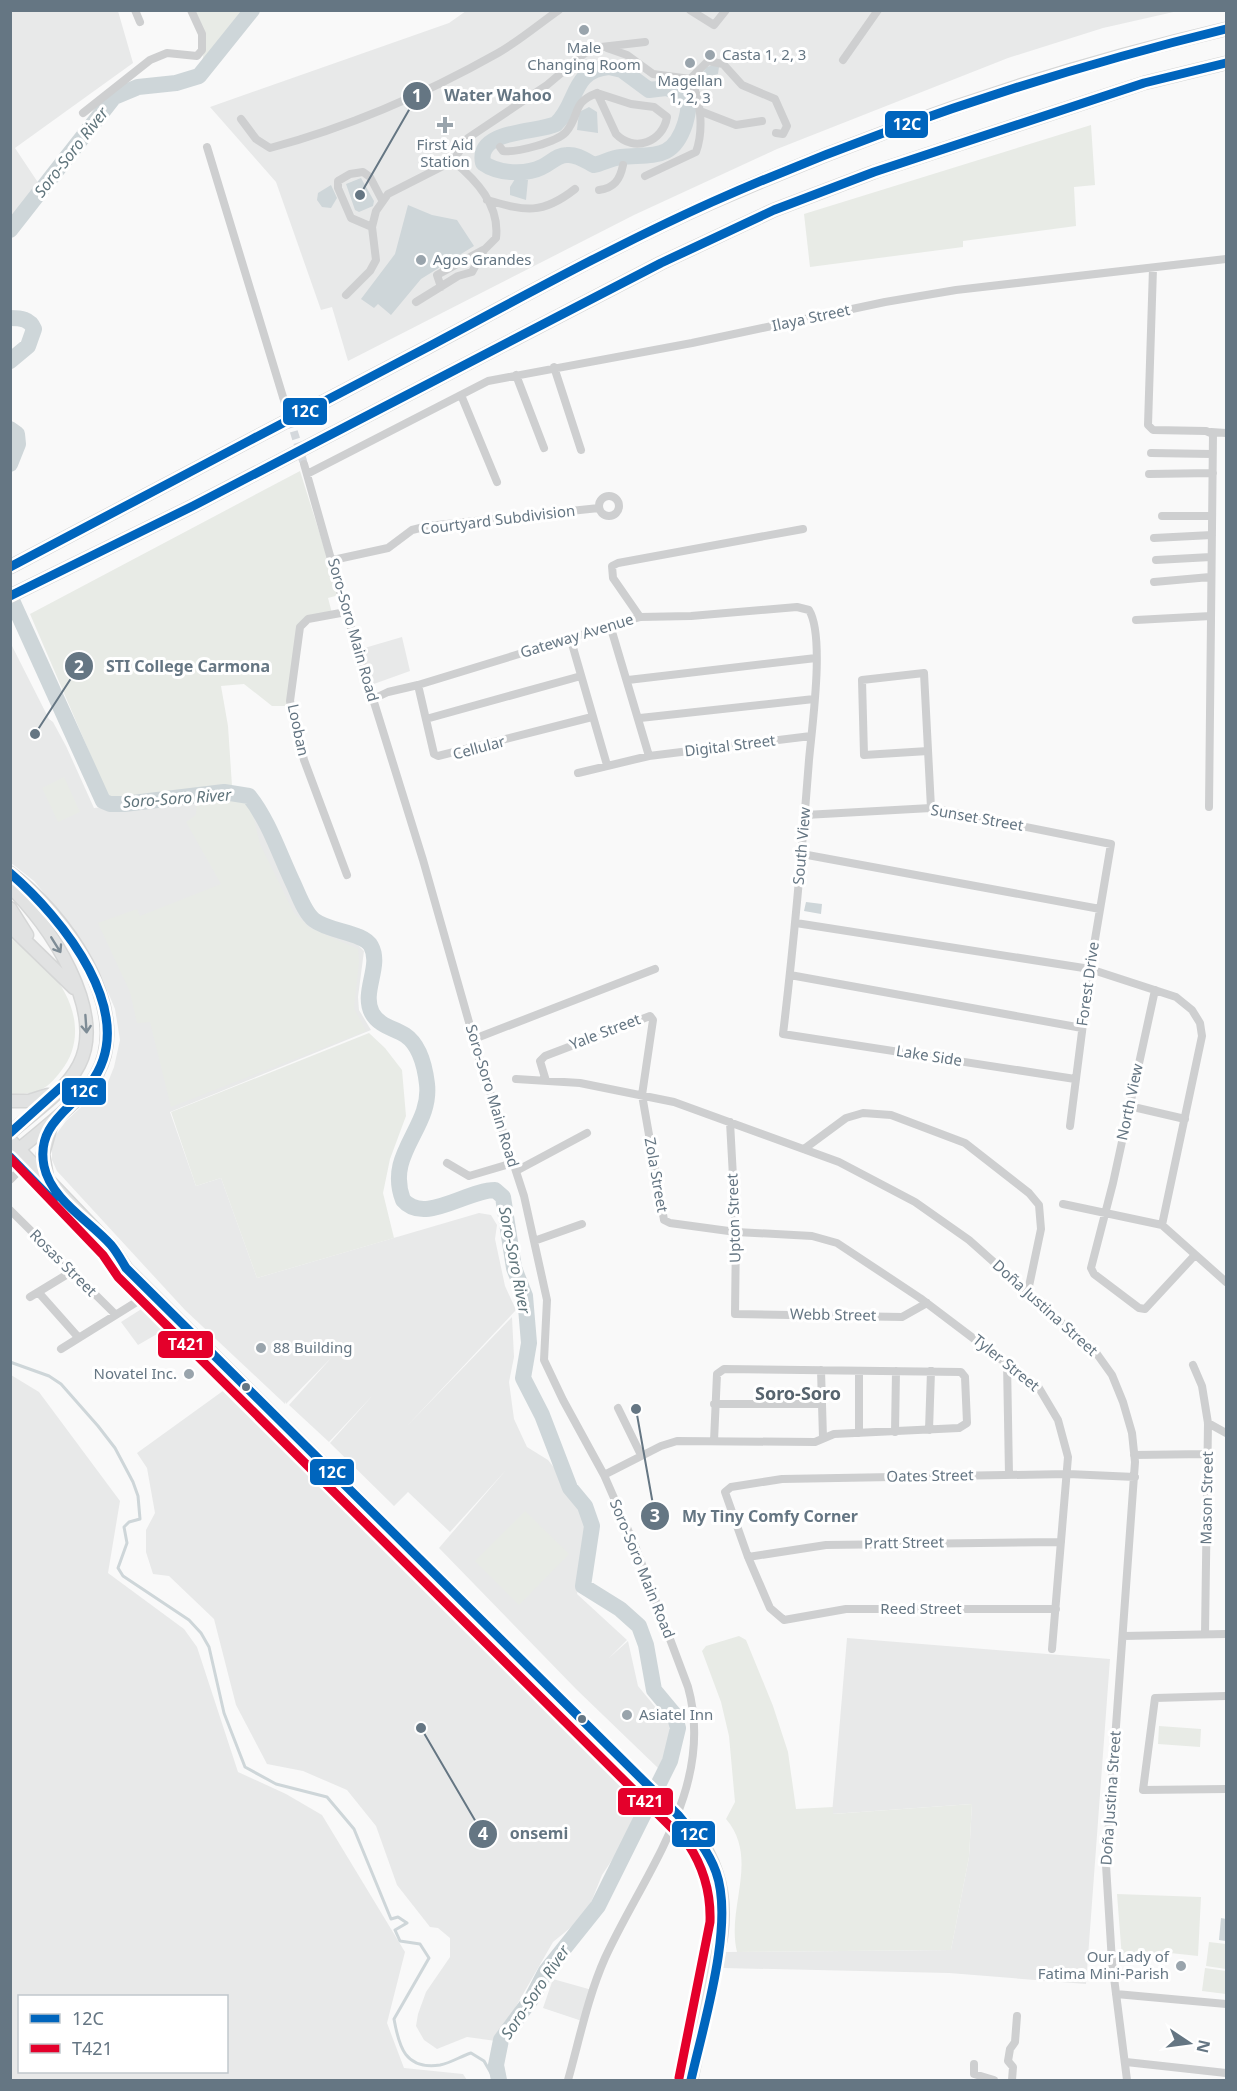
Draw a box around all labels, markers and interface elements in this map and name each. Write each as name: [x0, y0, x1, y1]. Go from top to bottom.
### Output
marker: Male Changing Room: [577, 23, 591, 37]
place label: Male Changing Room: [527, 37, 641, 74]
place label: Casta 1, 2, 3: [722, 44, 806, 64]
marker: Casta 1, 2, 3: [703, 48, 717, 62]
marker: Magellan 1, 2, 3: [683, 56, 697, 70]
place label: Magellan 1, 2, 3: [657, 70, 723, 107]
callout: Water Wahoo: [402, 79, 564, 113]
text: 1: [412, 83, 422, 107]
text: Water Wahoo: [444, 84, 552, 106]
water label: Soro-Soro River: [29, 102, 113, 202]
line badge: 12C: [884, 110, 929, 139]
text: 12C: [893, 113, 921, 135]
marker: First Aid Station: [436, 116, 454, 134]
place label: First Aid Station: [416, 134, 474, 171]
place label: Agos Grandes: [433, 249, 531, 269]
marker: Agos Grandes: [414, 253, 428, 267]
street label: Ilaya Street: [770, 299, 852, 335]
line badge: 12C: [282, 397, 328, 426]
text: 12C: [291, 400, 319, 422]
street label: Courtyard Subdivision: [420, 500, 576, 538]
street label: Soro-Soro Main Road: [324, 556, 384, 704]
street label: Gateway Avenue: [518, 608, 636, 662]
callout: STI College Carmona: [64, 649, 283, 683]
text: 2: [74, 654, 84, 678]
text: STI College Carmona: [106, 655, 270, 677]
street label: Looban: [284, 702, 314, 758]
street label: Digital Street: [683, 729, 777, 761]
street label: Cellular: [450, 730, 507, 764]
water label: Soro-Soro River: [122, 783, 233, 813]
street label: Sunset Street: [929, 799, 1026, 835]
street label: South View: [788, 806, 814, 886]
one-way arrow: [50, 937, 63, 954]
street label: Forest Drive: [1071, 940, 1103, 1027]
street label: Yale Street: [566, 1008, 643, 1054]
one-way arrow: [80, 1014, 91, 1034]
street label: Soro-Soro Main Road: [462, 1022, 524, 1170]
street label: Lake Side: [895, 1040, 964, 1070]
street label: North View: [1111, 1061, 1147, 1142]
line badge: 12C: [61, 1077, 107, 1106]
text: 12C: [70, 1080, 98, 1102]
street label: Zola Street: [641, 1136, 674, 1214]
street label: Upton Street: [721, 1172, 745, 1263]
water label: Soro-Soro River: [494, 1205, 536, 1316]
street label: Rosas Street: [26, 1224, 102, 1301]
street label: Doña Justina Street: [989, 1255, 1103, 1360]
street label: Webb Street: [790, 1303, 877, 1325]
street label: Tyler Street: [969, 1329, 1044, 1396]
line badge: T421: [157, 1330, 214, 1359]
text: T421: [168, 1333, 204, 1355]
place label: 88 Building: [273, 1337, 352, 1357]
marker: 88 Building: [254, 1341, 268, 1355]
place label: Novatel Inc.: [94, 1363, 177, 1383]
marker: Novatel Inc.: [182, 1367, 196, 1381]
unlabelled marker: [240, 1381, 252, 1393]
district label: Soro-Soro: [755, 1381, 841, 1405]
street label: Mason Street: [1195, 1451, 1217, 1545]
line badge: 12C: [309, 1458, 355, 1486]
text: 12C: [318, 1461, 346, 1483]
street label: Oates Street: [886, 1464, 974, 1486]
street label: Soro-Soro Main Road: [606, 1496, 680, 1641]
callout: My Tiny Comfy Corner: [640, 1499, 870, 1533]
text: 3: [650, 1503, 660, 1527]
text: My Tiny Comfy Corner: [682, 1505, 858, 1527]
street label: Pratt Street: [864, 1531, 945, 1553]
street label: Reed Street: [880, 1598, 962, 1618]
place label: Asiatel Inn: [639, 1704, 713, 1724]
marker: Asiatel Inn: [620, 1708, 634, 1722]
unlabelled marker: [576, 1713, 588, 1725]
street label: Doña Justina Street: [1095, 1729, 1125, 1866]
line badge: T421: [617, 1787, 674, 1816]
text: T421: [627, 1790, 663, 1812]
callout: onsemi: [468, 1817, 580, 1851]
line badge: 12C: [671, 1820, 716, 1848]
text: 4: [478, 1821, 488, 1845]
text: onsemi: [510, 1822, 568, 1844]
text: 12C: [680, 1823, 708, 1845]
water label: Soro-Soro River: [496, 1940, 575, 2043]
place label: Our Lady of Fatima Mini-Parish: [1038, 1946, 1170, 1983]
marker: Our Lady of Fatima Mini-Parish: [1174, 1959, 1188, 1973]
legend: [18, 1995, 228, 2073]
text: 12C: [72, 2006, 104, 2030]
north arrow: [1159, 2013, 1219, 2073]
text: T421: [72, 2036, 113, 2060]
text: N: [1191, 2038, 1216, 2055]

